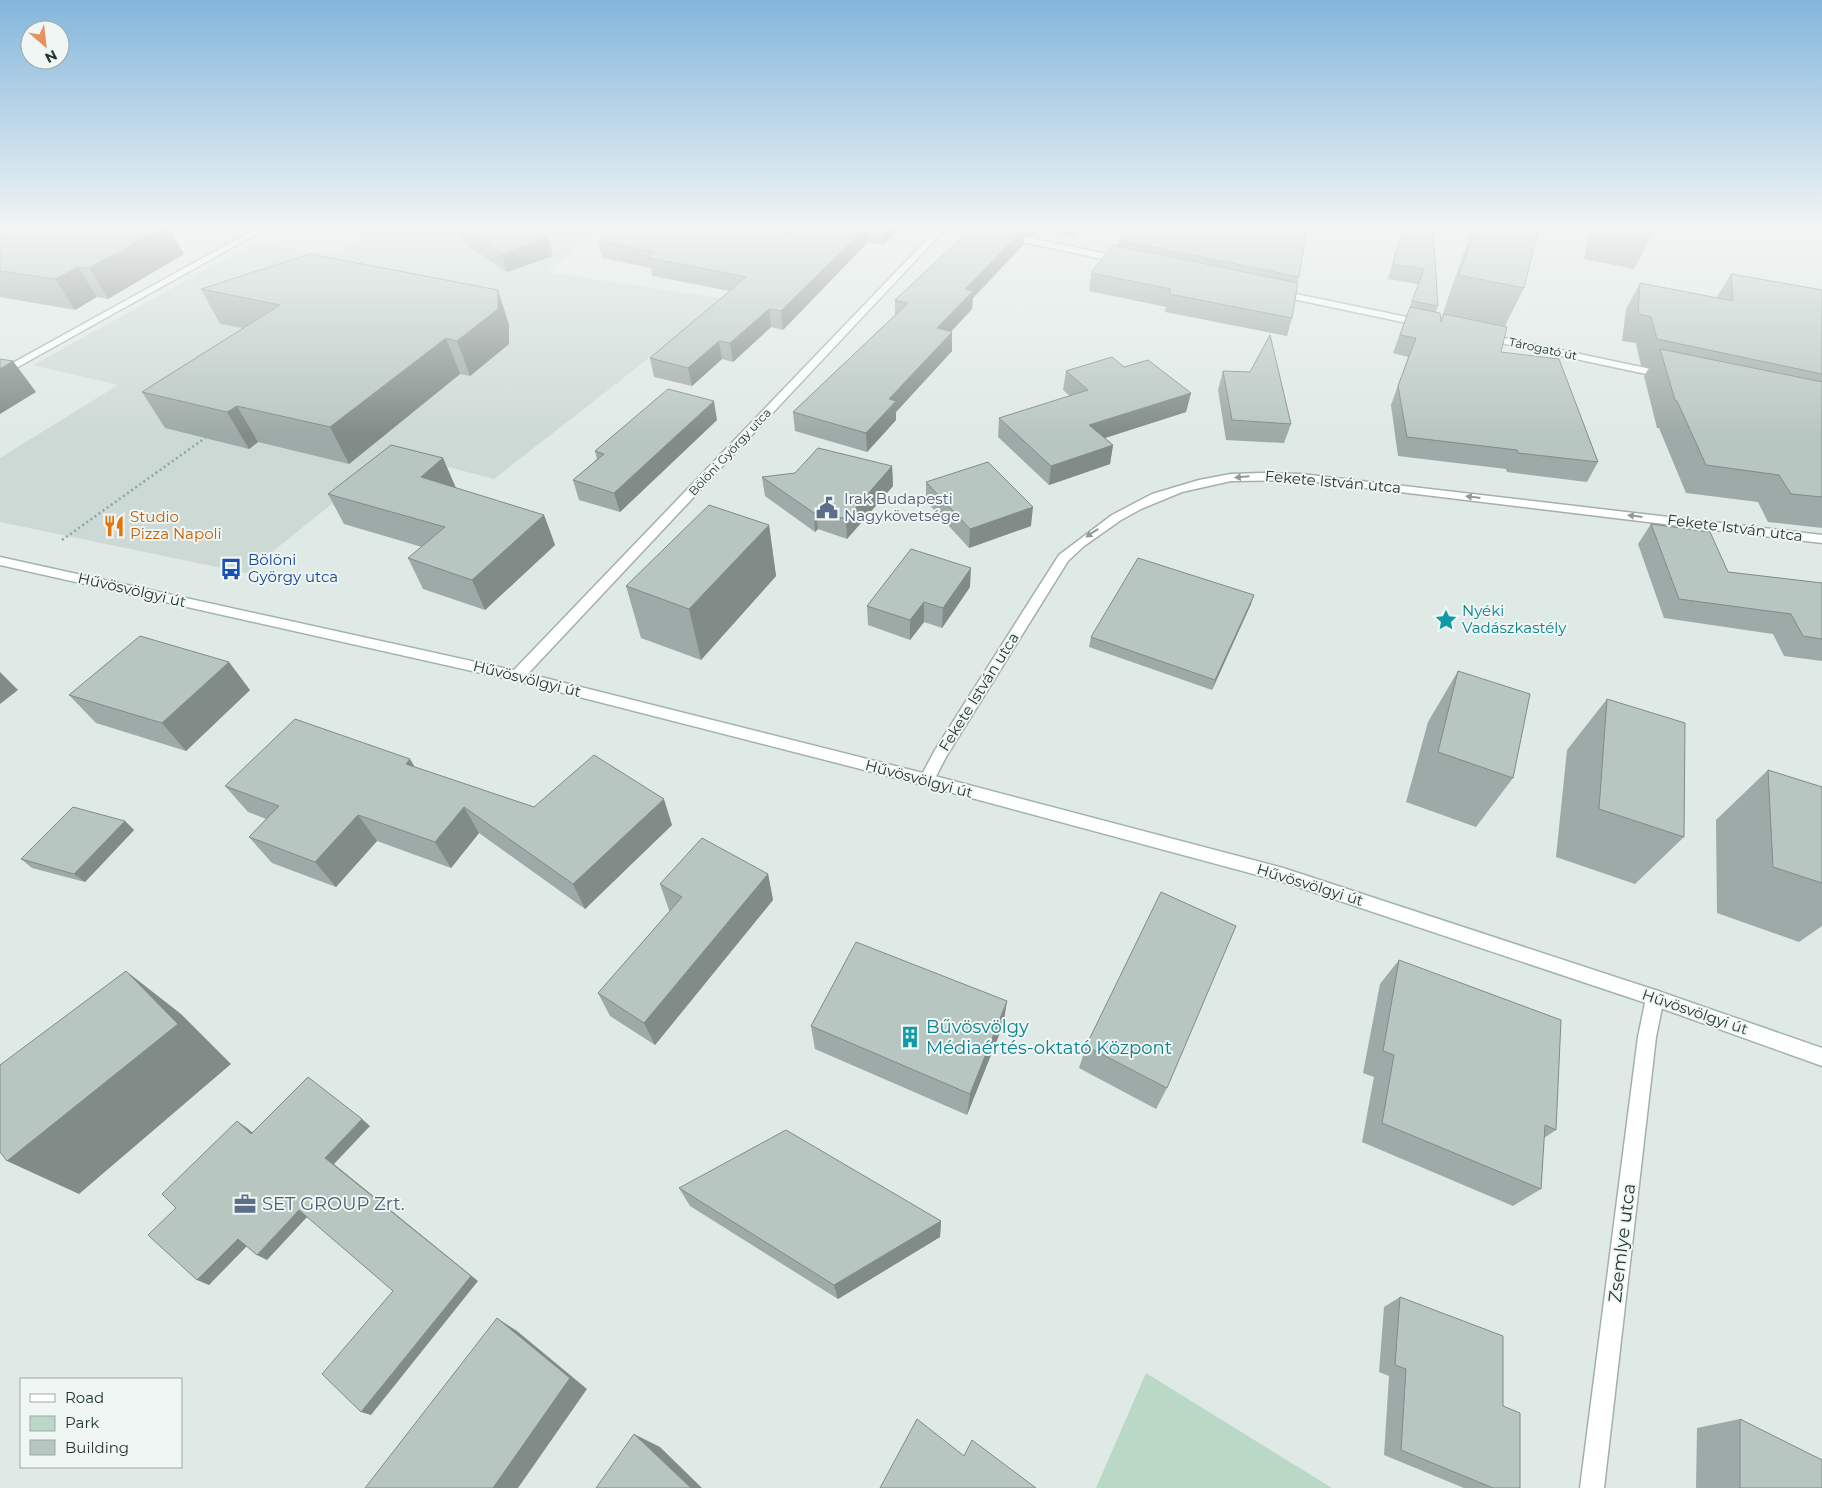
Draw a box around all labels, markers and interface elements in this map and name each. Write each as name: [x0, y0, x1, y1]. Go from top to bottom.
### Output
north arrow: [20, 20, 70, 70]
text: N: [42, 46, 60, 67]
street label: Tárogató út: [1508, 334, 1579, 363]
street label: Bölöni György utca: [685, 405, 774, 498]
street label: Fekete István utca: [1264, 466, 1402, 497]
one-way arrow: [1234, 473, 1250, 481]
place label: Irak Budapesti Nagykövetsége: [844, 489, 960, 525]
one-way arrow: [1465, 493, 1481, 501]
public building icon: Irak Budapesti Nagykövetsége: [814, 495, 840, 521]
place label: Studio Pizza Napoli: [130, 507, 222, 543]
street label: Fekete István utca: [1666, 510, 1804, 545]
one-way arrow: [1626, 512, 1642, 520]
restaurant icon: Studio Pizza Napoli: [101, 513, 127, 539]
one-way arrow: [1085, 528, 1099, 538]
place label: Bölöni György utca: [248, 550, 338, 586]
bus stop icon: Bölöni György utca: [218, 556, 244, 582]
street label: Hűvösvölgyi út: [76, 568, 188, 611]
place label: Nyéki Vadászkastély: [1462, 601, 1567, 637]
place icon: Nyéki Vadászkastély: [1433, 607, 1459, 633]
street label: Fekete István utca: [934, 629, 1023, 755]
street label: Hűvösvölgyi út: [471, 656, 583, 701]
street label: Hűvösvölgyi út: [863, 755, 975, 802]
street label: Hűvösvölgyi út: [1254, 859, 1366, 910]
street label: Hűvösvölgyi út: [1640, 985, 1751, 1039]
place label: Bűvösvölgy Médiaértés-oktató Központ: [926, 1016, 1172, 1059]
building icon: Bűvösvölgy Médiaértés-oktató Központ: [897, 1024, 923, 1050]
street label: Zsemlye utca: [1604, 1182, 1640, 1304]
office icon: SET GROUP Zrt.: [232, 1191, 258, 1217]
place label: SET GROUP Zrt.: [262, 1193, 405, 1215]
legend: [20, 1378, 182, 1468]
text: Road: [65, 1388, 104, 1407]
text: Park: [65, 1413, 99, 1432]
text: Building: [65, 1438, 129, 1457]

